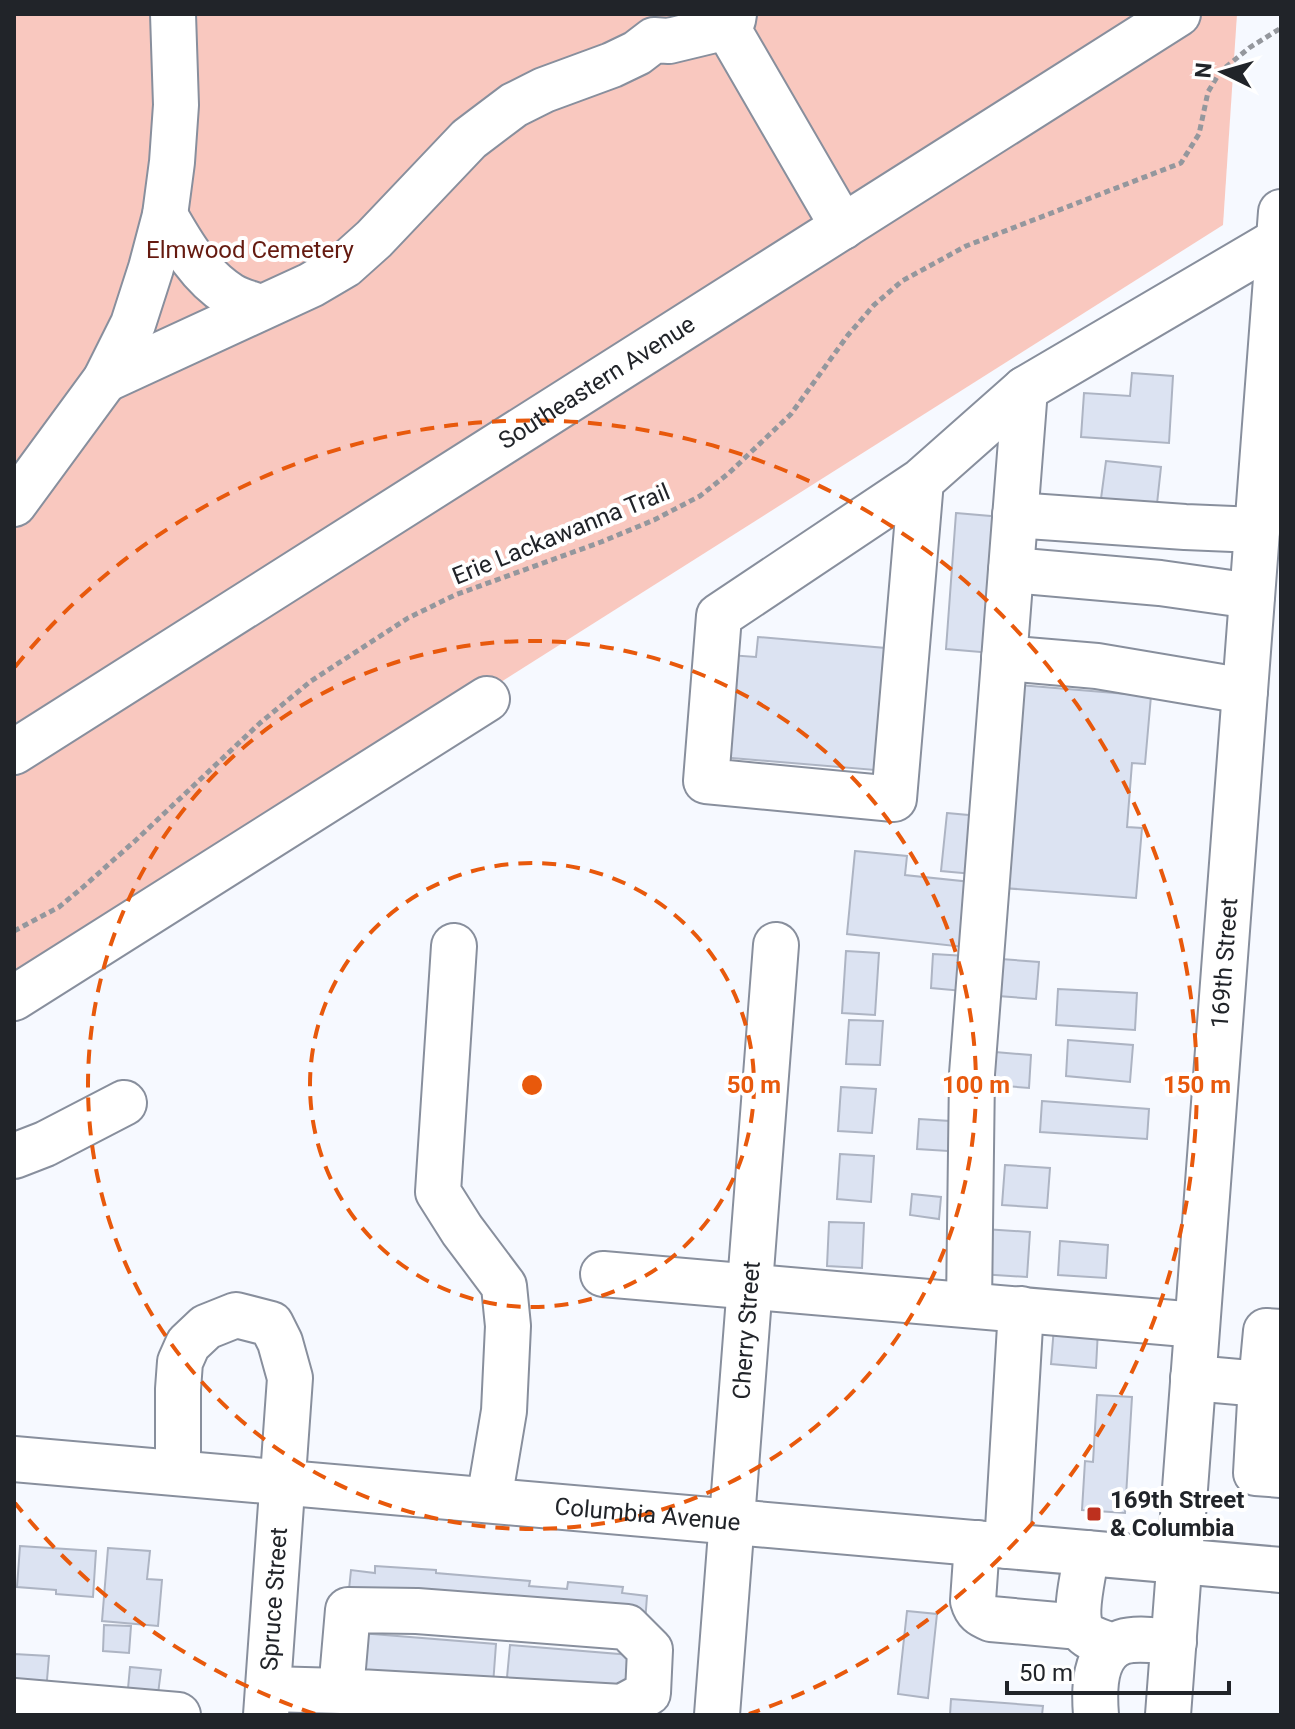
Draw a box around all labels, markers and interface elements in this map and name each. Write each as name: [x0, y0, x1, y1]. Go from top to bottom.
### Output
north arrow: [1183, 32, 1263, 112]
text: N: [1190, 61, 1217, 79]
park label: Elmwood Cemetery: [146, 236, 355, 264]
street label: Southeastern Avenue: [493, 310, 700, 455]
street label: Erie Lackawanna Trail: [448, 478, 674, 590]
street label: 169th Street: [1206, 897, 1243, 1029]
centre of rings: [518, 1071, 546, 1099]
text: 50 m: [727, 1071, 781, 1099]
text: 100 m: [942, 1071, 1010, 1099]
text: 150 m: [1163, 1071, 1231, 1099]
street label: Cherry Street: [727, 1260, 766, 1400]
place label: 169th Street & Columbia: [1110, 1486, 1244, 1542]
street label: Columbia Avenue: [554, 1492, 742, 1537]
marker: 169th Street & Columbia: [1085, 1505, 1103, 1523]
street label: Spruce Street: [255, 1526, 293, 1672]
scale bar: [1007, 1645, 1229, 1695]
text: 50 m: [1019, 1659, 1073, 1687]

